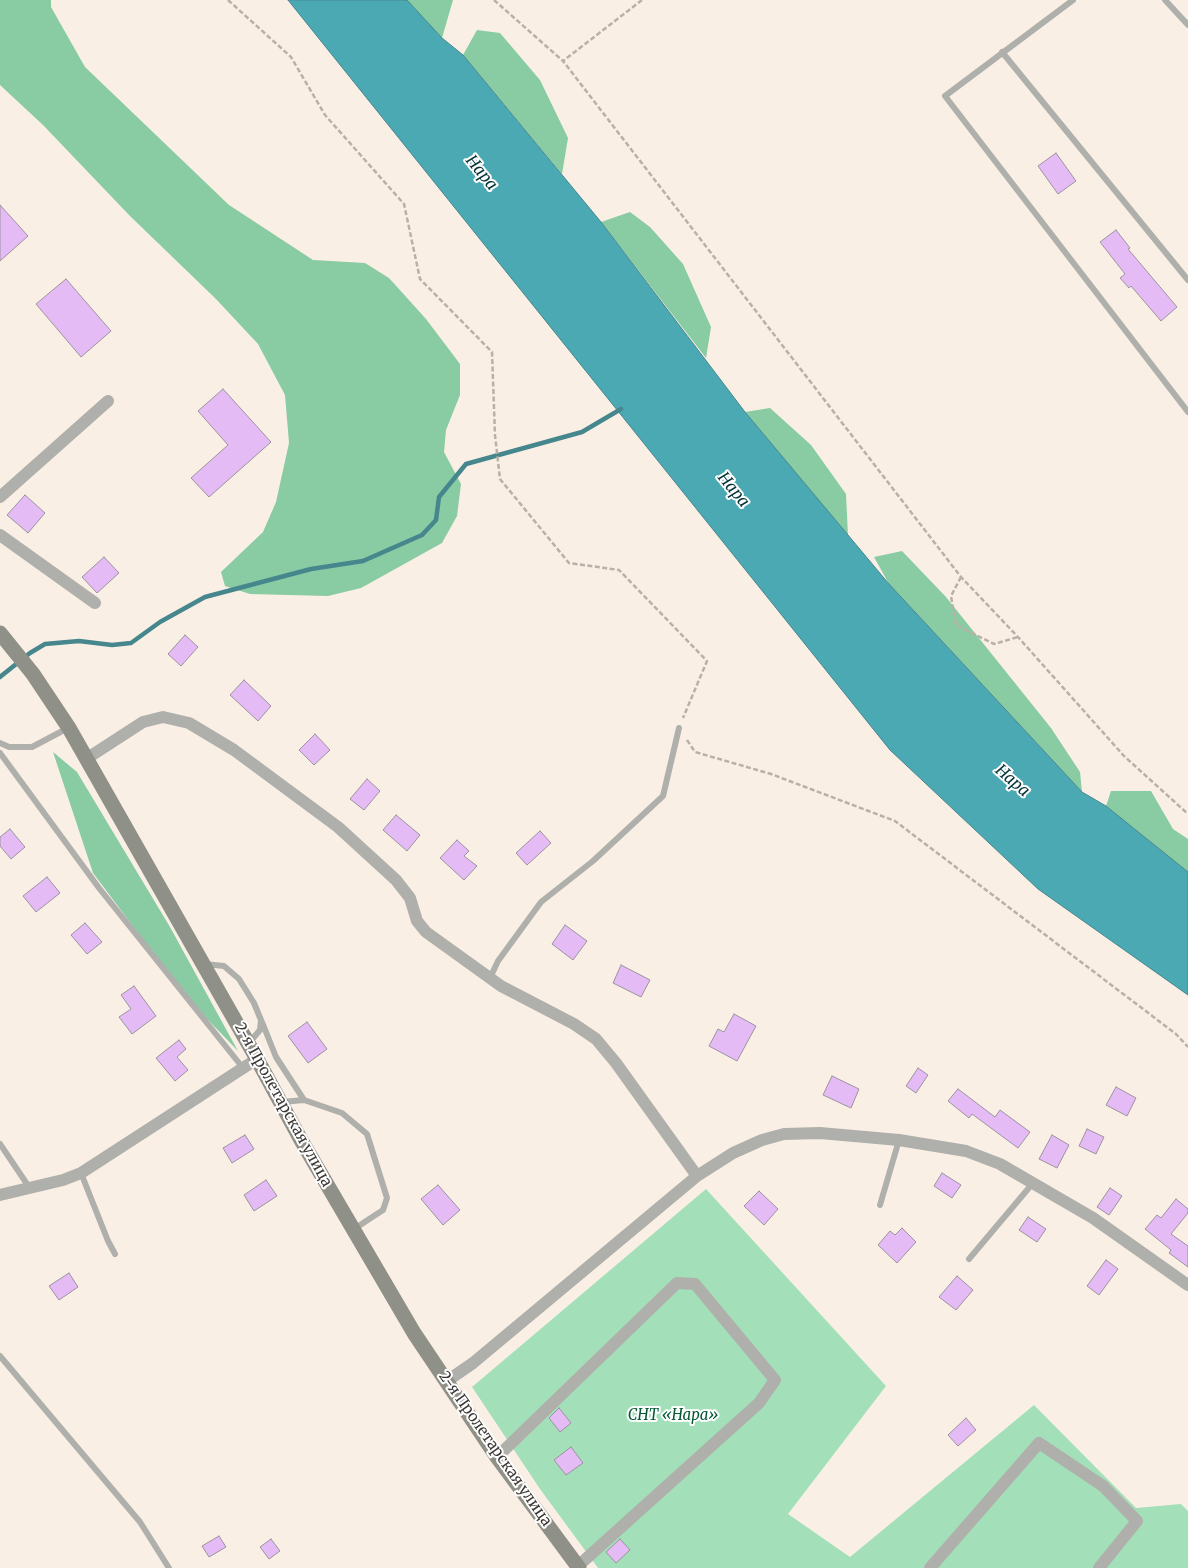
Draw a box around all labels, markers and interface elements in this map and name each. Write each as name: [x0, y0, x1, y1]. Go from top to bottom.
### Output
water label: Нара: [461, 152, 501, 194]
water label: Нара: [713, 469, 753, 511]
water label: Нара: [991, 761, 1033, 801]
street label: 2-я Пролетарская улица: [230, 1020, 336, 1190]
street label: 2-я Пролетарская улица: [435, 1368, 555, 1530]
park label: СНТ «Нара»: [628, 1407, 718, 1425]

